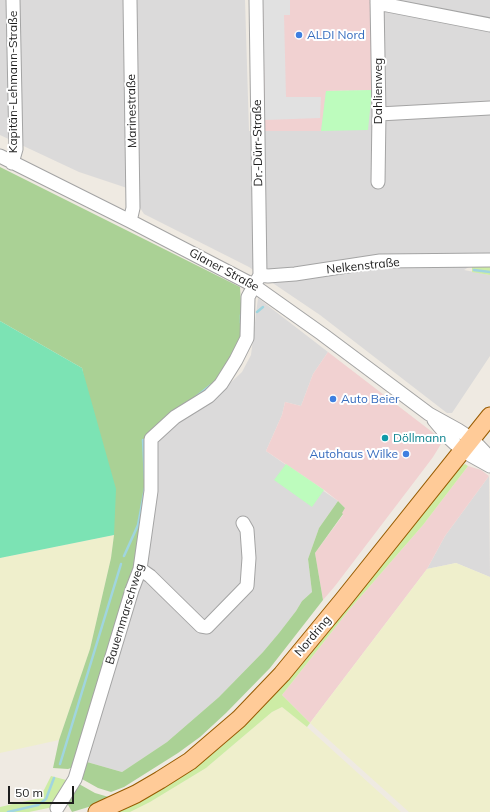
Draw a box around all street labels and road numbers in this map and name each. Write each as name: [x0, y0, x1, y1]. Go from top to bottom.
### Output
street label: Kapitän-Lehmann-Straße: [6, 11, 20, 153]
street label: Dahlienweg: [371, 58, 385, 124]
street label: Marinestraße: [124, 74, 140, 148]
street label: Dr.-Dürr-Straße: [250, 99, 266, 187]
street label: Glaner Straße: [187, 246, 261, 294]
street label: Nelkenstraße: [326, 255, 400, 277]
street label: Bauernmarschweg: [103, 562, 147, 666]
street label: Nordring: [292, 613, 334, 659]

